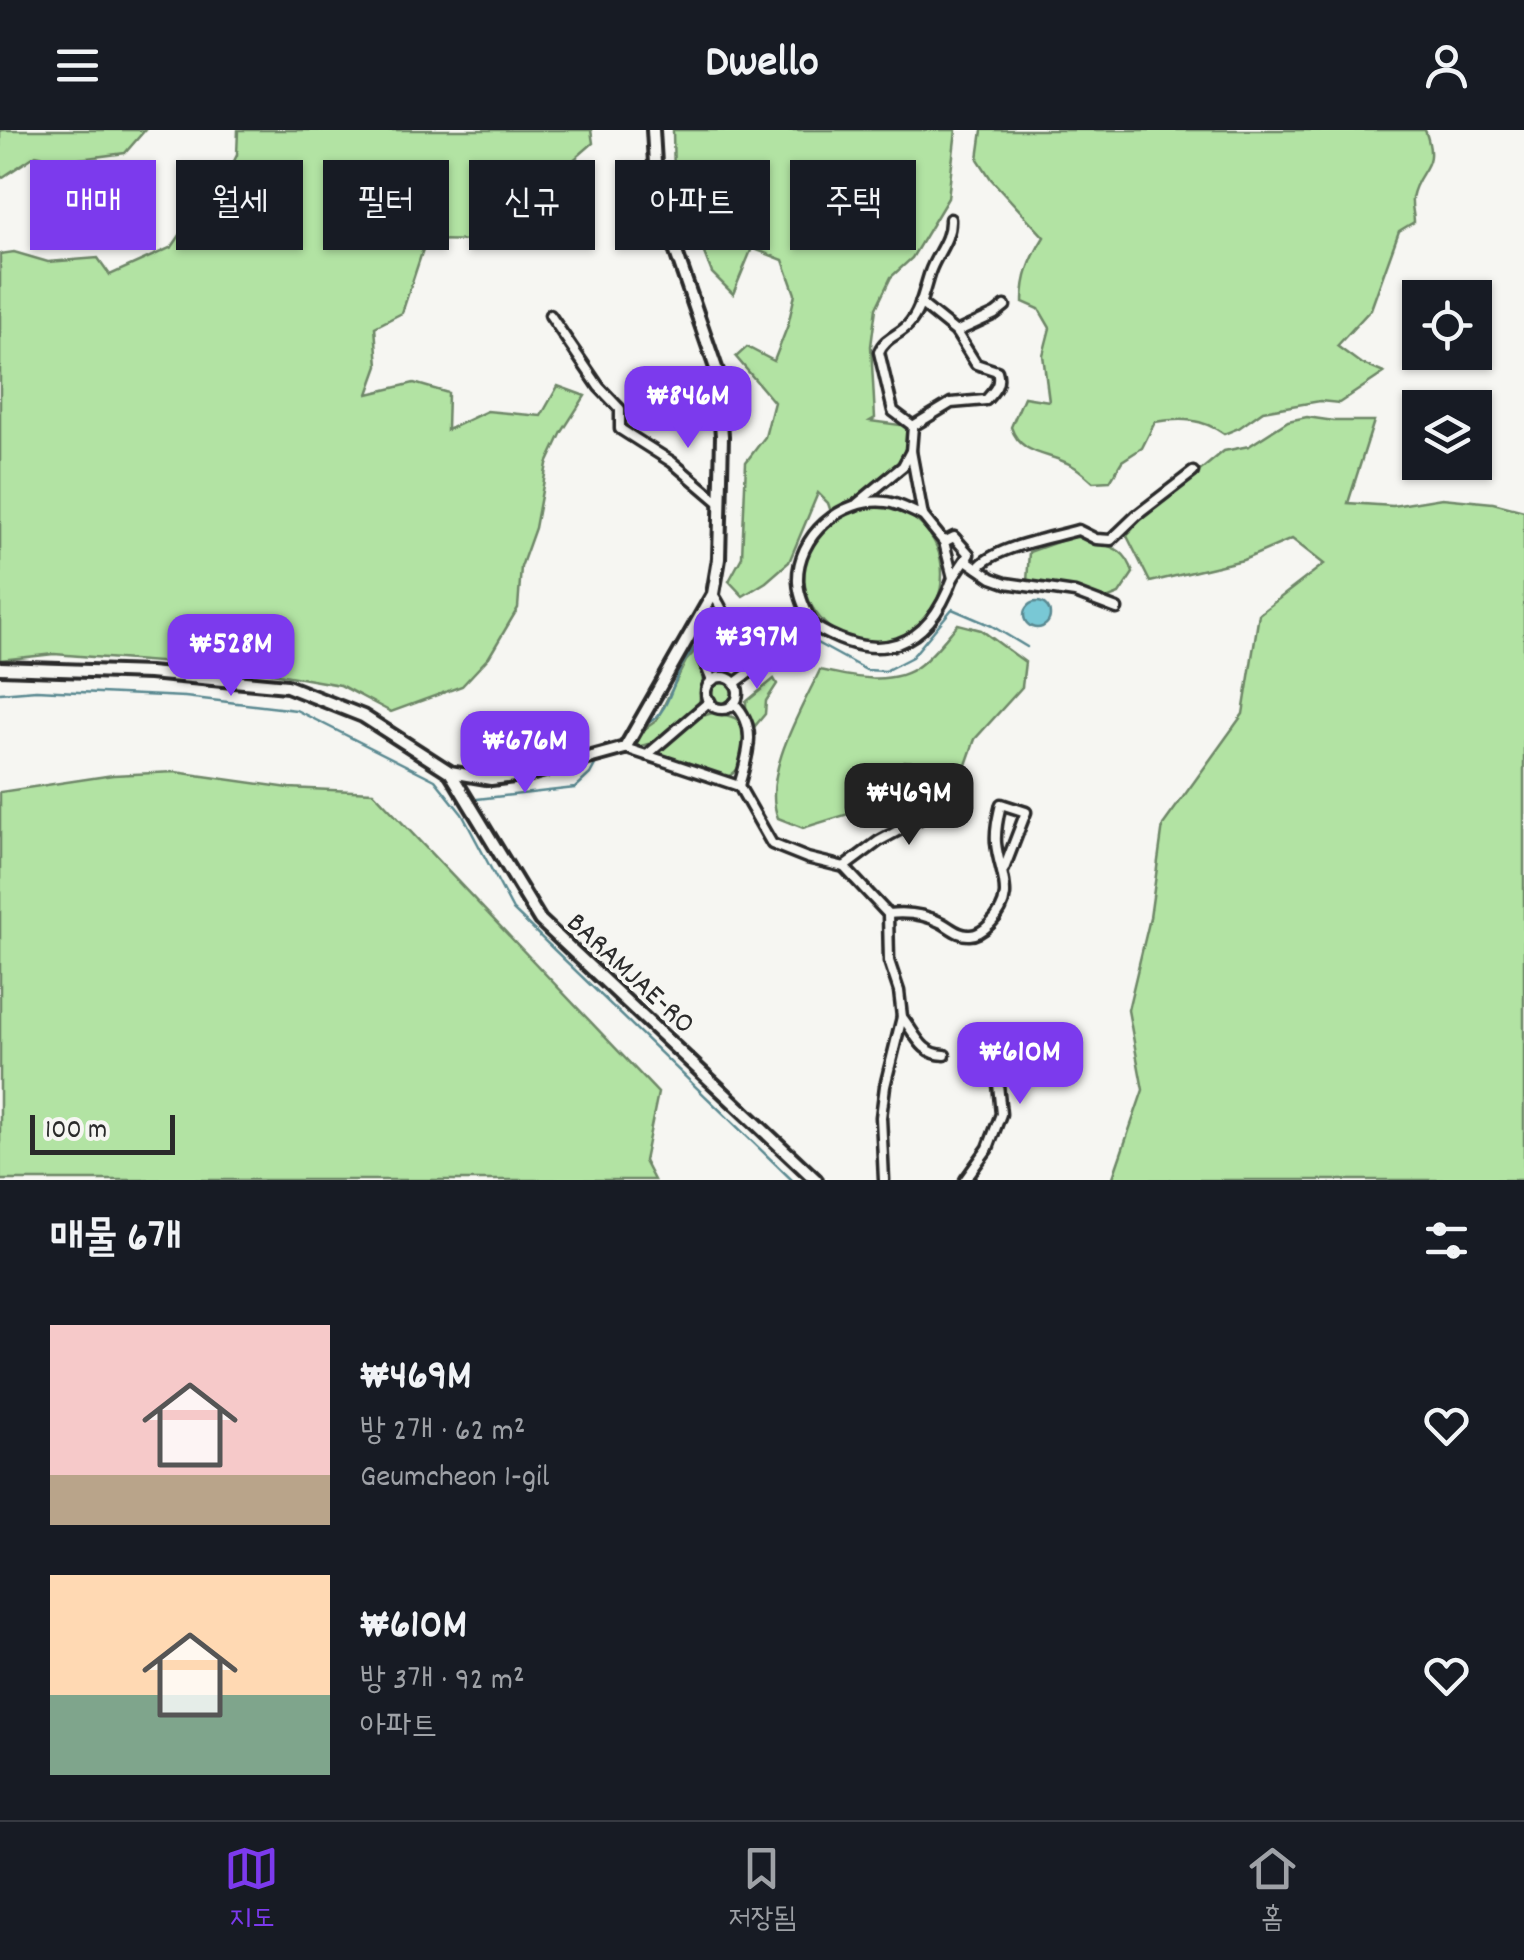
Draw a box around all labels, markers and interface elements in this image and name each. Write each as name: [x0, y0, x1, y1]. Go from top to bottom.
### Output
text: Dwello: [705, 33, 819, 97]
icon: menu: [50, 38, 105, 93]
icon: person: [1419, 38, 1474, 93]
chip: 매매: [30, 160, 156, 250]
chip: 월세: [176, 160, 303, 250]
chip: 필터: [323, 160, 449, 250]
chip: 신규: [469, 160, 595, 250]
chip: 아파트: [615, 160, 770, 250]
chip: 주택: [790, 160, 916, 250]
map controls: [1402, 280, 1492, 480]
button: locate: [1402, 280, 1492, 370]
pin: ₩846M: [618, 366, 758, 451]
text: ₩846M: [646, 375, 730, 421]
button: layers: [1402, 390, 1492, 480]
pin: ₩397M: [687, 607, 827, 692]
pin: ₩528M: [161, 614, 301, 699]
text: ₩397M: [716, 616, 798, 662]
text: ₩528M: [189, 623, 273, 669]
pin: ₩676M: [455, 711, 595, 796]
text: ₩676M: [482, 720, 568, 766]
pin: ₩469M: [839, 763, 979, 848]
text: ₩469M: [866, 772, 952, 818]
street label: BARAMJAE-RO: [555, 904, 703, 1046]
pin: ₩610M: [950, 1022, 1090, 1107]
text: ₩610M: [979, 1031, 1061, 1077]
scale bar: [30, 1110, 175, 1154]
text: 100 m: [45, 1112, 107, 1152]
text: 매물 6개: [50, 1211, 182, 1271]
icon: filters: [1419, 1213, 1474, 1268]
text: ₩469M: [360, 1349, 472, 1409]
icon: home: [130, 1365, 250, 1485]
icon: heart: [1419, 1398, 1474, 1453]
text: 방 2개 · 62 m²: [360, 1410, 525, 1456]
text: Geumcheon 1-gil: [360, 1456, 549, 1502]
text: ₩610M: [360, 1598, 467, 1658]
icon: home: [130, 1615, 250, 1735]
icon: heart: [1419, 1648, 1474, 1703]
text: 방 3개 · 92 m²: [360, 1659, 525, 1705]
text: 아파트: [360, 1706, 437, 1752]
tab: 지도: [224, 1841, 279, 1941]
tab: 저장됨: [728, 1841, 796, 1941]
tab: 홈: [1245, 1841, 1300, 1941]

